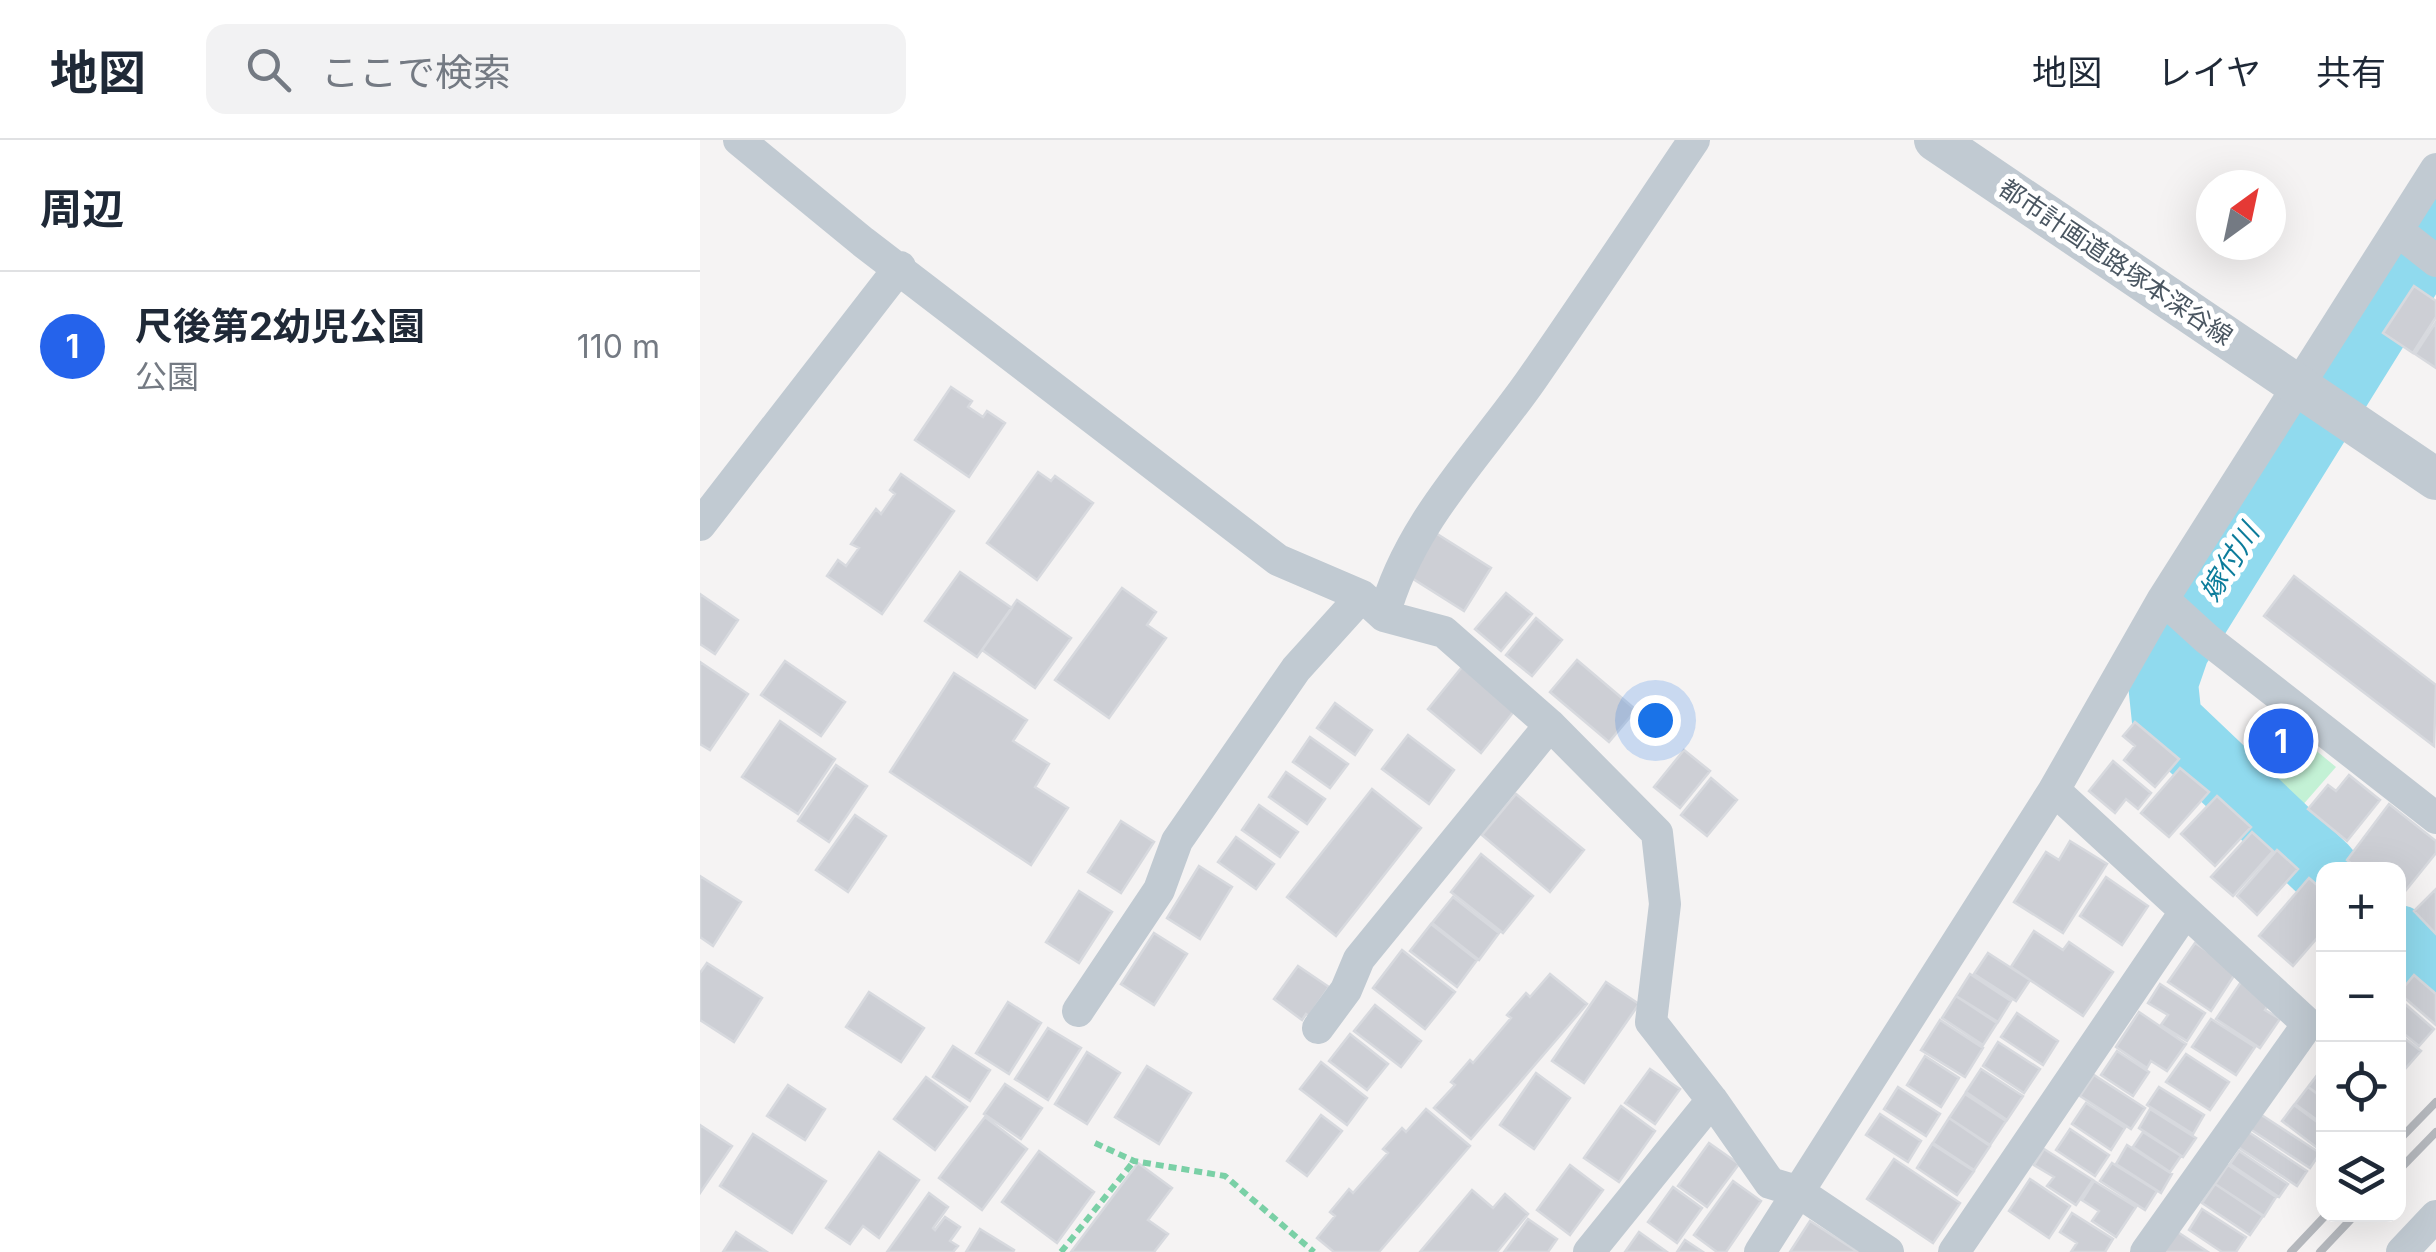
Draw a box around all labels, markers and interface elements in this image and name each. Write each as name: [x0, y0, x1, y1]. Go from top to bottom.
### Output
search box: [206, 24, 906, 114]
icon: search: [241, 42, 296, 97]
text: 地図: [50, 43, 146, 102]
text: ここで検索: [321, 49, 511, 95]
text: 地図: [2032, 51, 2102, 93]
text: レイヤ: [2157, 51, 2261, 93]
text: 共有: [2316, 51, 2386, 93]
north arrow: [2196, 170, 2286, 260]
street label: 都市計画道路塚本深谷線: [1994, 173, 2238, 351]
text: 周辺: [40, 183, 124, 234]
text: 尺後第2幼児公園: [135, 303, 425, 349]
text: 1: [66, 327, 79, 366]
text: 110 m: [577, 327, 660, 366]
text: 公園: [135, 357, 199, 396]
water label: 嫁付川: [2192, 515, 2267, 607]
your location: [1630, 695, 1681, 746]
pin: 1: [2248, 704, 2314, 778]
map controls: [2316, 862, 2406, 1222]
button: +: [2316, 862, 2406, 952]
button: −: [2316, 952, 2406, 1042]
button: locate: [2316, 1042, 2406, 1132]
button: layers: [2316, 1132, 2406, 1222]

